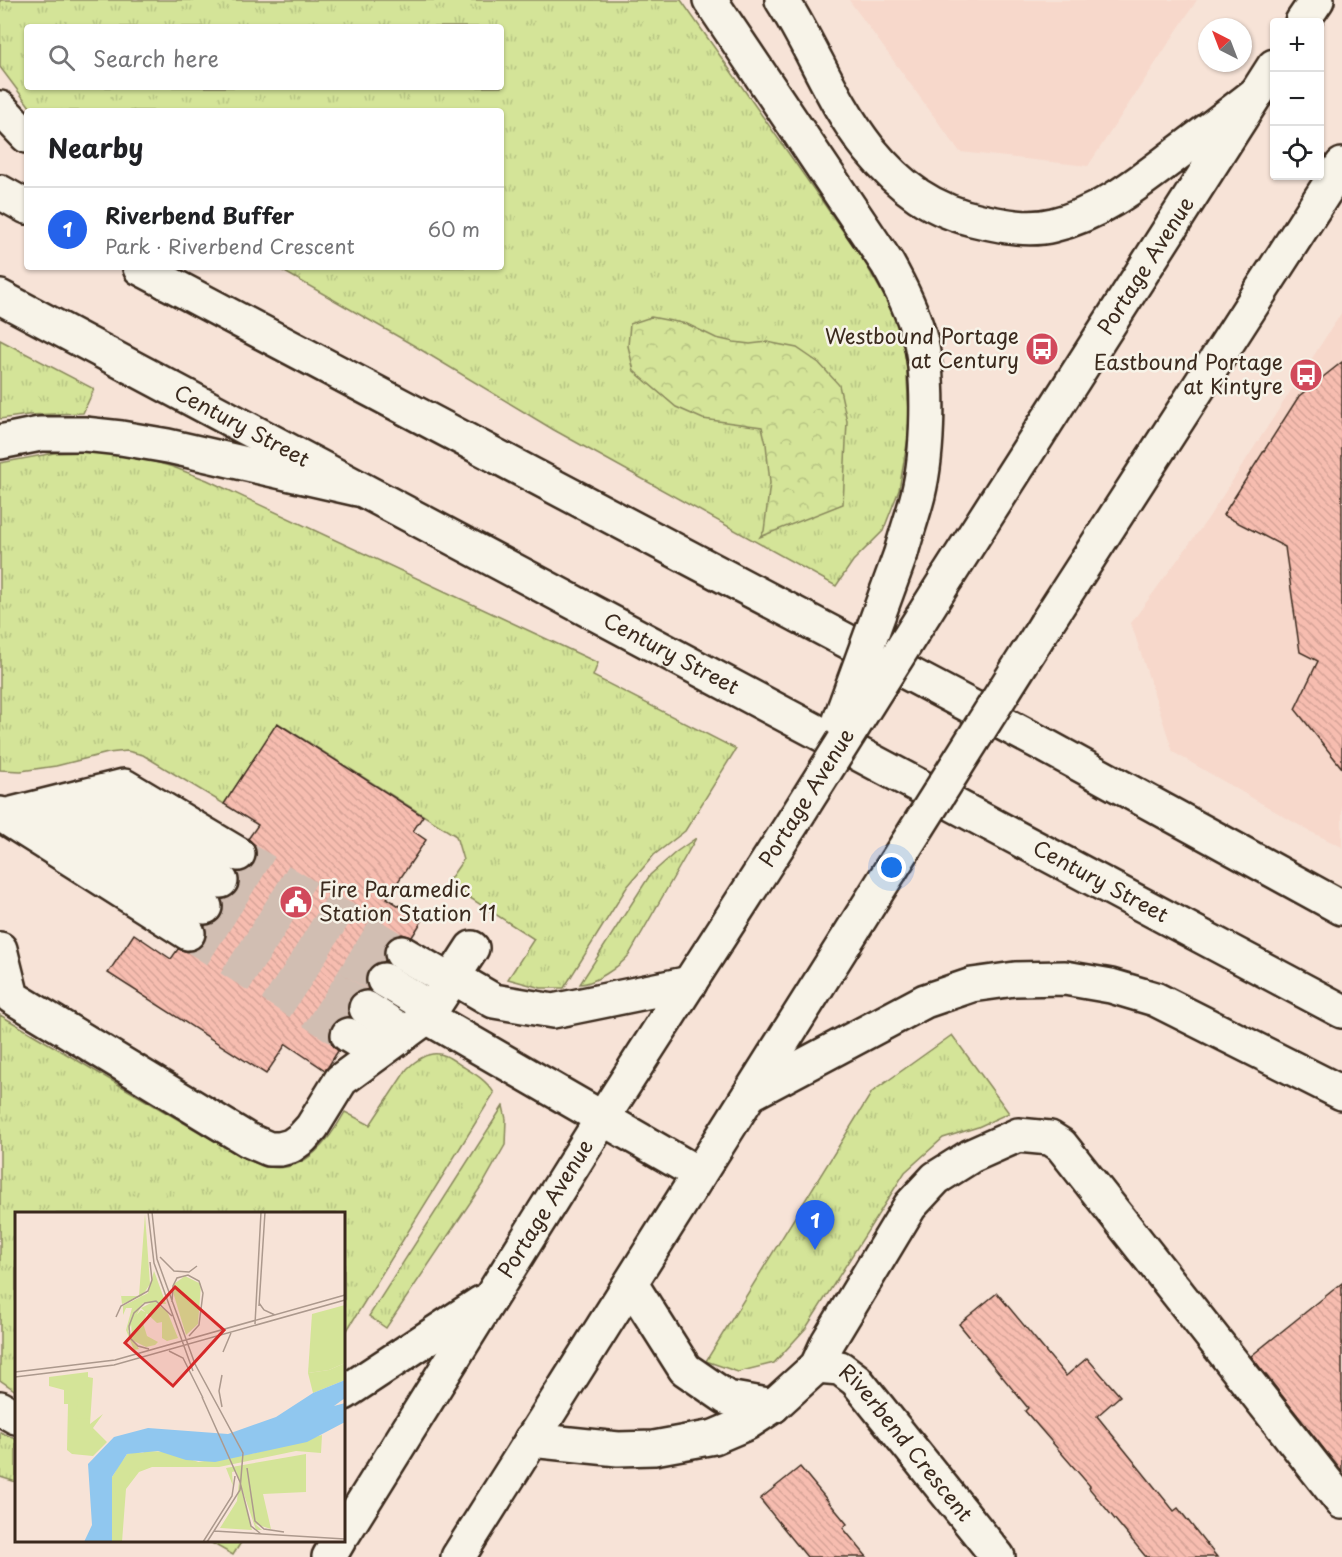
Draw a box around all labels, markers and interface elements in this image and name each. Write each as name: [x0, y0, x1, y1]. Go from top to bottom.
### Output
north arrow: [1198, 18, 1252, 72]
map controls: [1270, 18, 1324, 180]
button: +: [1270, 18, 1324, 72]
search box: [24, 24, 504, 90]
icon: search: [45, 41, 78, 74]
text: Search here: [93, 41, 219, 74]
button: −: [1270, 72, 1324, 126]
button: locate: [1270, 126, 1324, 180]
text: Nearby: [48, 128, 143, 167]
street label: Portage Avenue: [1088, 190, 1201, 340]
text: Riverbend Buffer: [105, 198, 294, 231]
text: 1: [63, 214, 72, 244]
text: 60 m: [428, 214, 480, 244]
text: Park · Riverbend Crescent: [105, 231, 355, 261]
place label: Westbound Portage at Century: [825, 319, 1019, 375]
bus stop icon: Westbound Portage at Century: [1024, 331, 1060, 367]
place label: Eastbound Portage at Kintyre: [1094, 345, 1283, 401]
bus stop icon: Eastbound Portage at Kintyre: [1288, 357, 1324, 393]
street label: Century Street: [169, 375, 316, 474]
street label: Century Street: [598, 603, 746, 701]
street label: Portage Avenue: [750, 721, 861, 873]
street label: Century Street: [1028, 831, 1175, 929]
your location: [877, 853, 906, 882]
place label: Fire Paramedic Station Station 11: [319, 872, 496, 928]
public building icon: Fire Paramedic Station Station 11: [278, 884, 314, 920]
street label: Portage Avenue: [489, 1132, 600, 1283]
pin: 1: [796, 1200, 834, 1250]
inset map: [15, 1212, 345, 1542]
street label: Riverbend Crescent: [833, 1355, 982, 1528]

